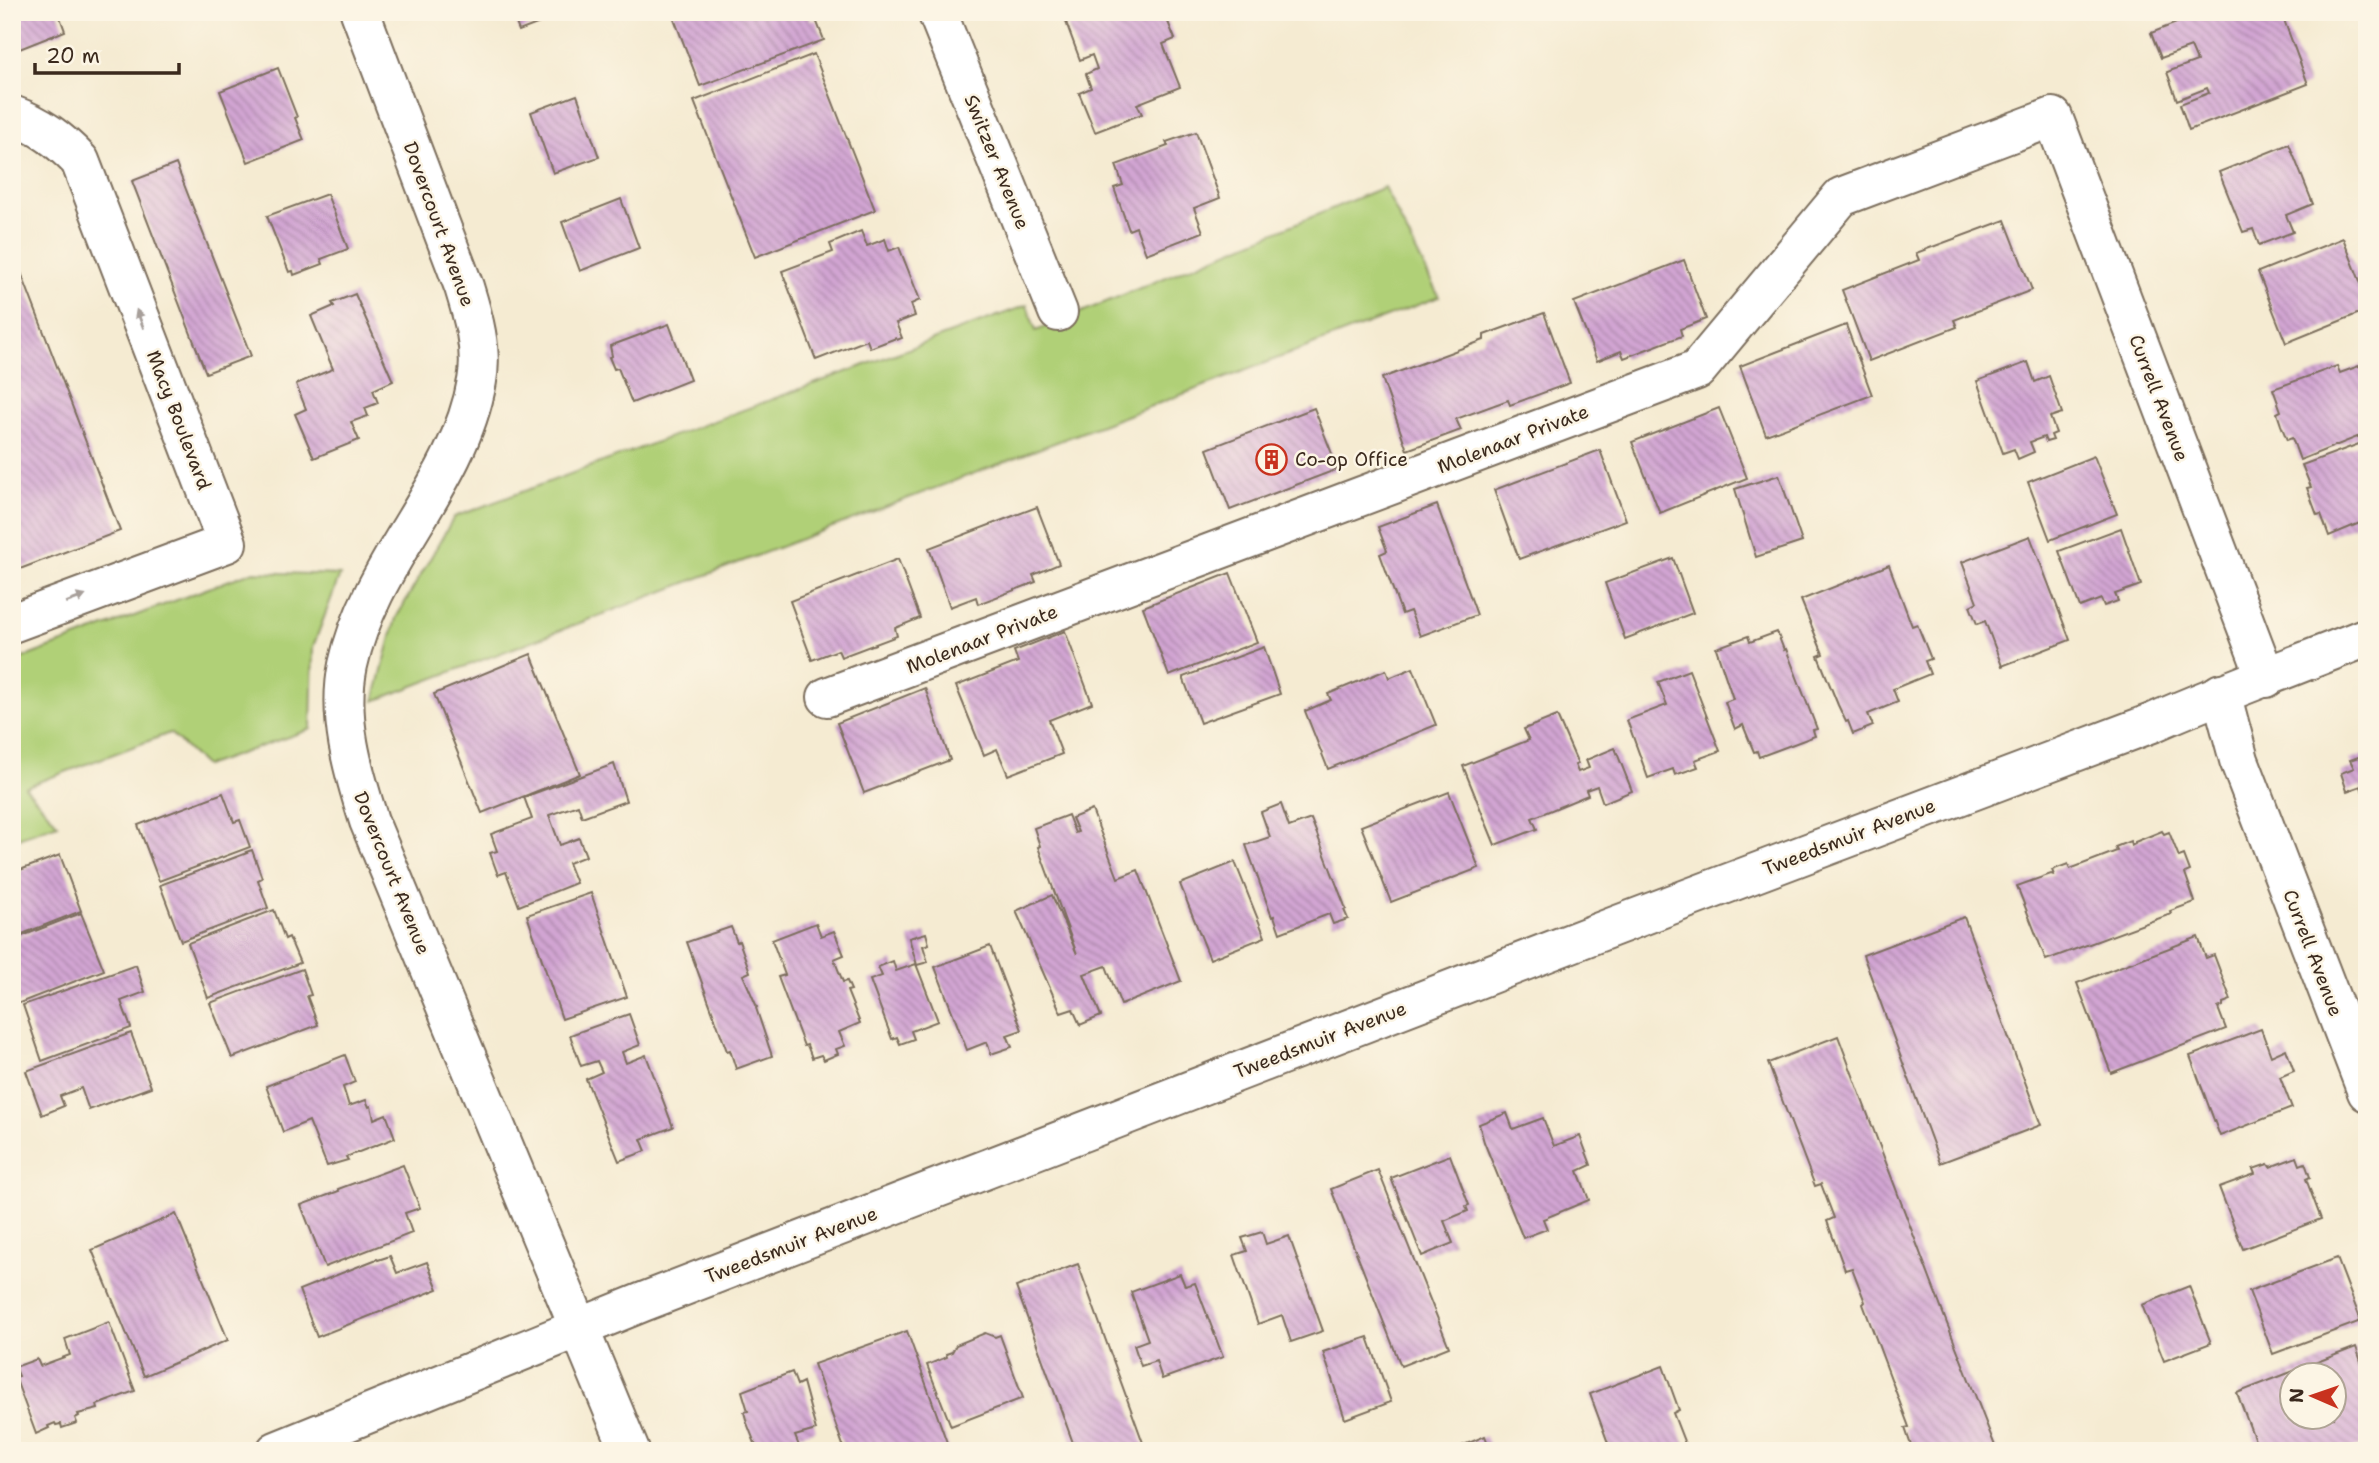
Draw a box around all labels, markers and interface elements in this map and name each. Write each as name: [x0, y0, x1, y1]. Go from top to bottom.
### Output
scale bar: [35, 32, 178, 76]
text: 20 m: [46, 42, 100, 70]
street label: Switzer Avenue: [959, 91, 1035, 233]
street label: Dovercourt Avenue: [398, 138, 480, 310]
one-way arrow: [135, 309, 146, 330]
street label: Currell Avenue: [2123, 331, 2195, 465]
street label: Macy Boulevard: [141, 347, 217, 493]
street label: Molenaar Private: [1434, 399, 1592, 479]
building icon: Co-op Office: [1255, 442, 1289, 476]
place label: Co-op Office: [1295, 447, 1408, 472]
one-way arrow: [66, 593, 87, 604]
street label: Molenaar Private: [903, 599, 1061, 679]
street label: Dovercourt Avenue: [348, 788, 436, 958]
street label: Tweedsmuir Avenue: [1759, 793, 1939, 881]
street label: Currell Avenue: [2277, 886, 2349, 1020]
street label: Tweedsmuir Avenue: [1230, 996, 1410, 1084]
street label: Tweedsmuir Avenue: [701, 1201, 881, 1289]
north arrow: [2278, 1362, 2348, 1432]
text: N: [2284, 1387, 2309, 1403]

